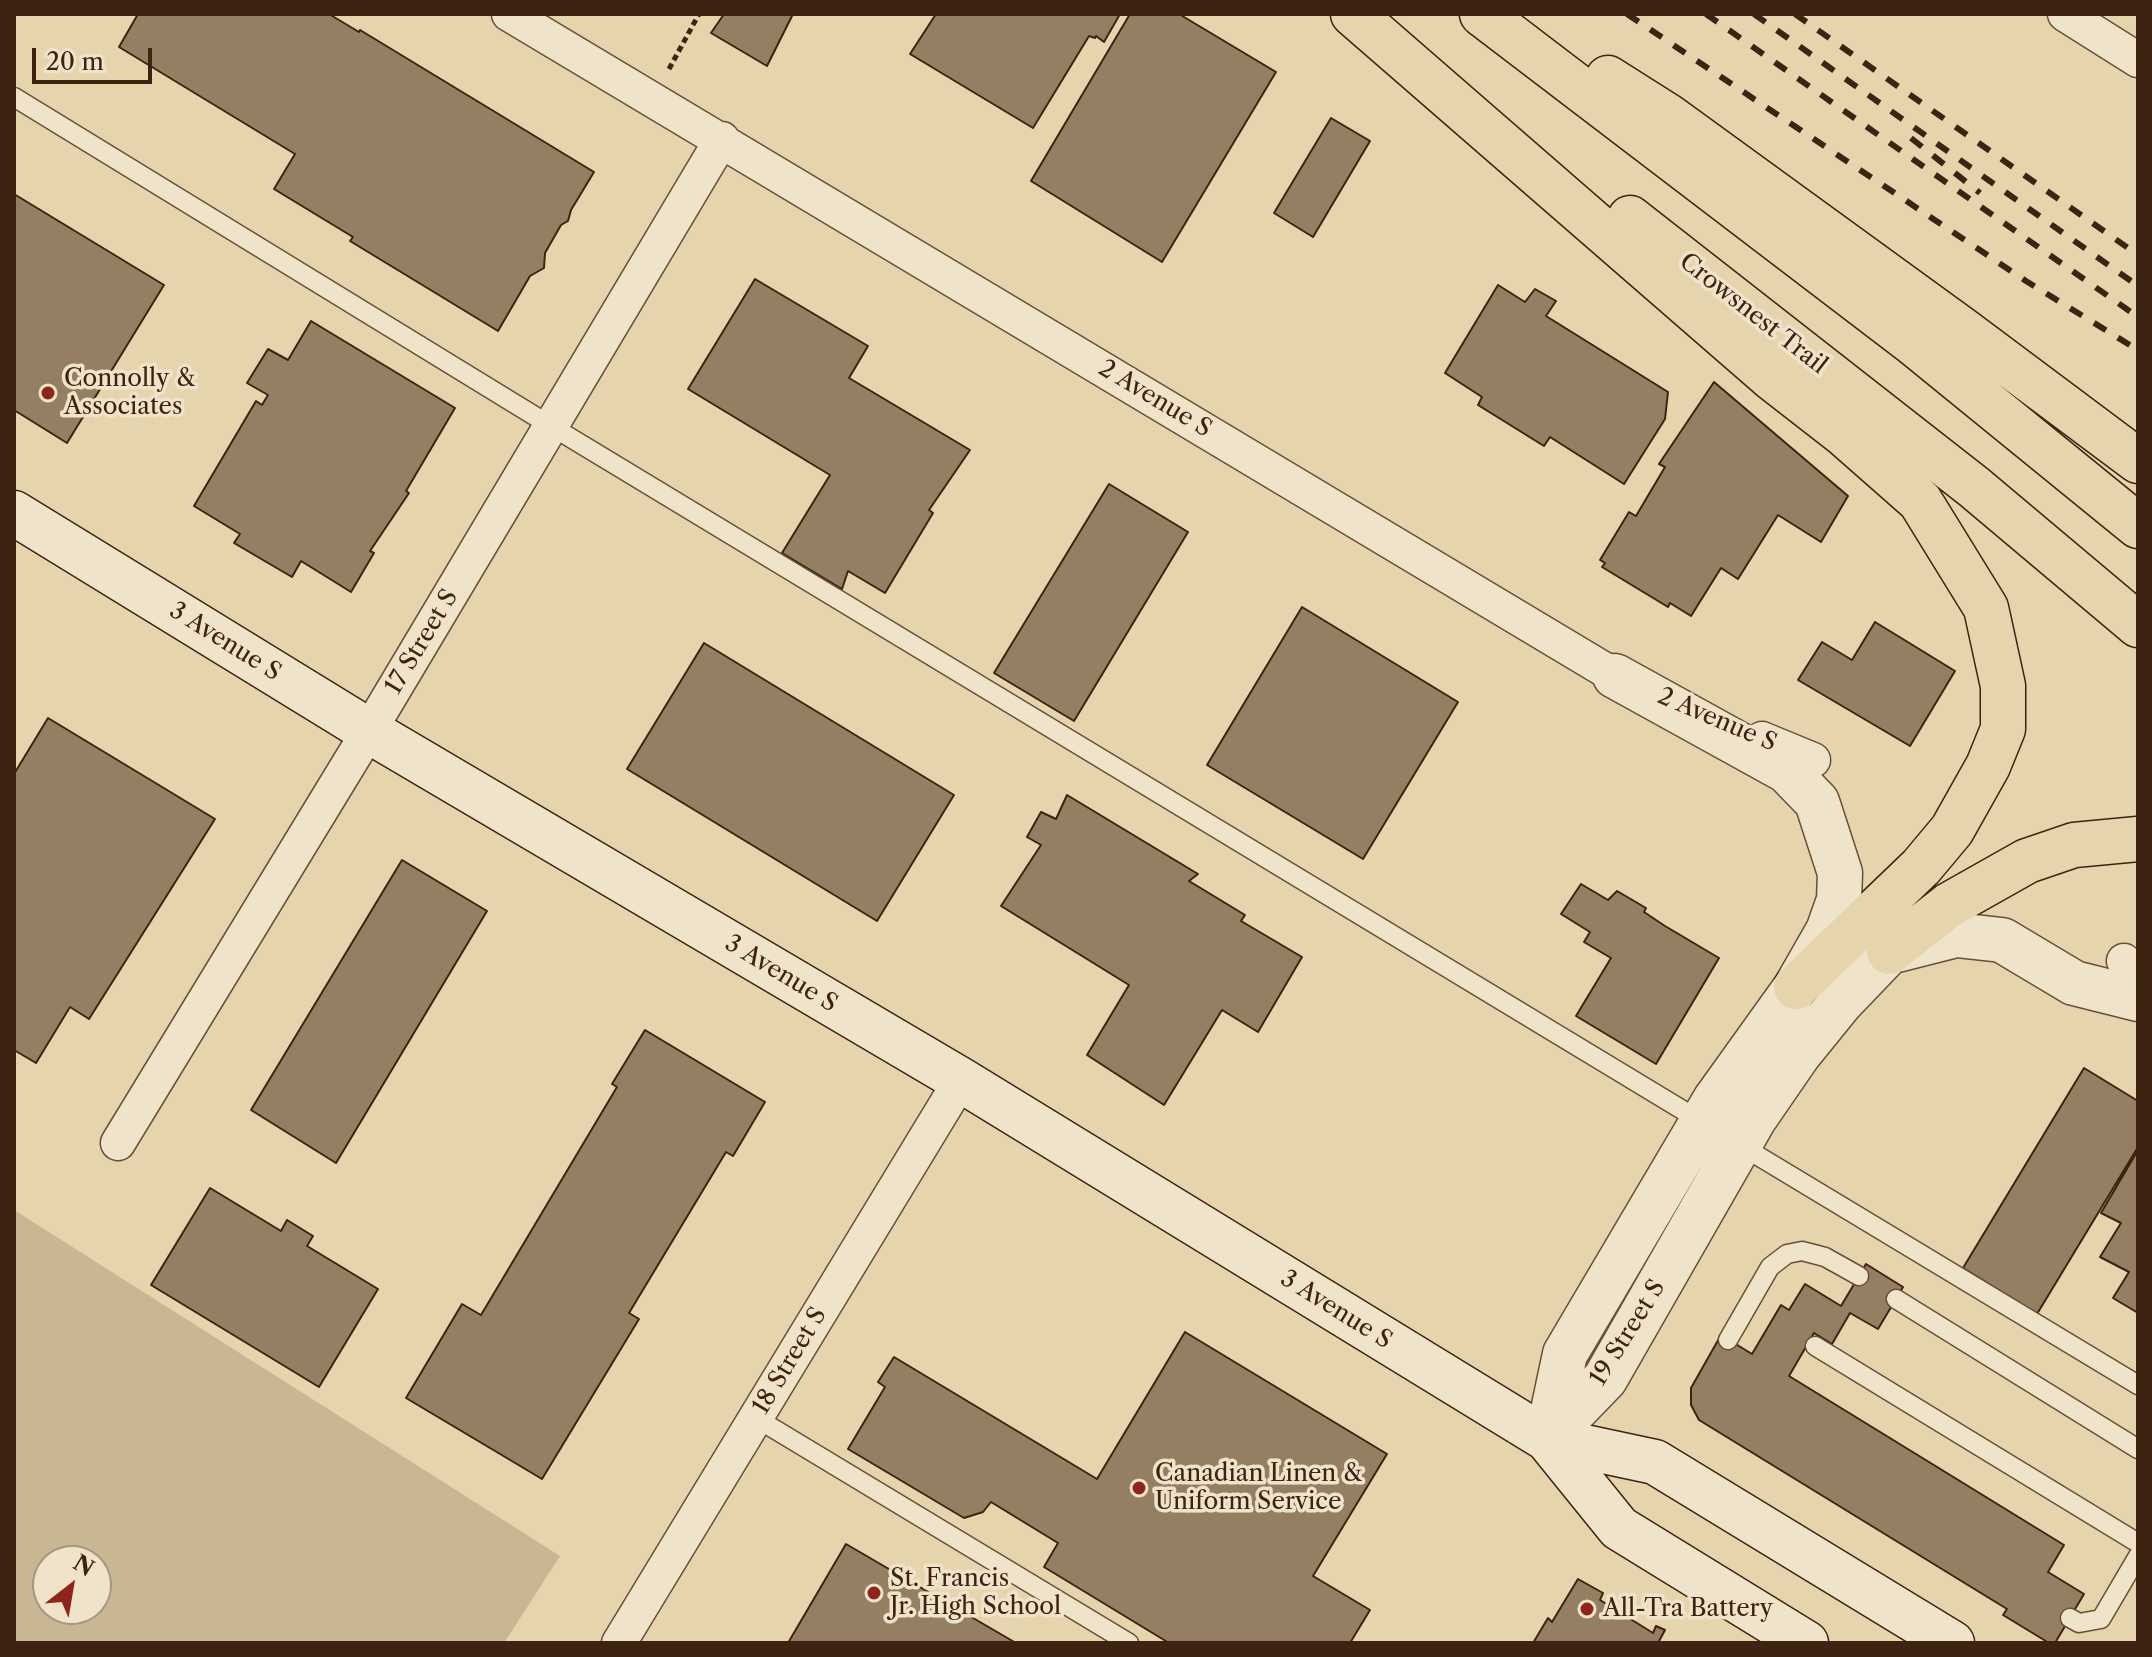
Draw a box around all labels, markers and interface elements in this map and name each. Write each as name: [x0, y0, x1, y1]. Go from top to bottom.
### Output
scale bar: [36, 32, 156, 82]
text: 20 m: [46, 47, 104, 76]
street label: Crowsnest Trail: [1673, 247, 1833, 381]
street label: 2 Avenue S: [1093, 354, 1217, 444]
place label: Connolly & Associates: [64, 365, 195, 421]
marker: Connolly & Associates: [39, 384, 57, 402]
street label: 17 Street S: [380, 584, 464, 700]
street label: 3 Avenue S: [164, 596, 286, 688]
street label: 2 Avenue S: [1653, 682, 1781, 758]
street label: 3 Avenue S: [720, 929, 842, 1019]
street label: 3 Avenue S: [1275, 1264, 1397, 1356]
street label: 19 Street S: [1584, 1275, 1672, 1391]
street label: 18 Street S: [747, 1302, 833, 1420]
place label: Canadian Linen & Uniform Service: [1155, 1460, 1362, 1516]
marker: Canadian Linen & Uniform Service: [1130, 1479, 1148, 1497]
north arrow: [32, 1545, 112, 1625]
text: N: [68, 1549, 99, 1582]
place label: St. Francis Jr. High School: [890, 1565, 1061, 1621]
marker: St. Francis Jr. High School: [865, 1584, 883, 1602]
place label: All-Tra Battery: [1603, 1595, 1773, 1623]
marker: All-Tra Battery: [1578, 1600, 1596, 1618]

